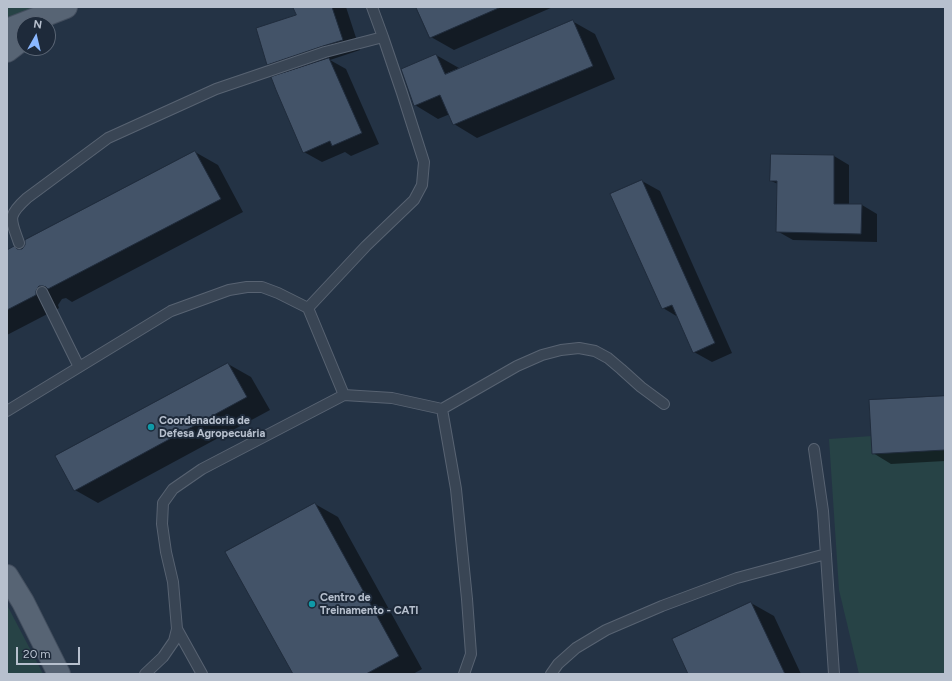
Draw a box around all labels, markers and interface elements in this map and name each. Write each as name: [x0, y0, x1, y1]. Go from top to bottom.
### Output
north arrow: [16, 16, 56, 56]
text: N: [32, 18, 43, 32]
place label: Coordenadoria de Defesa Agropecuária: [159, 414, 265, 440]
marker: Coordenadoria de Defesa Agropecuária: [146, 422, 156, 432]
place label: Centro de Treinamento - CATI: [320, 591, 419, 617]
marker: Centro de Treinamento - CATI: [307, 599, 317, 609]
scale bar: [18, 639, 82, 665]
text: 20 m: [23, 647, 51, 661]

